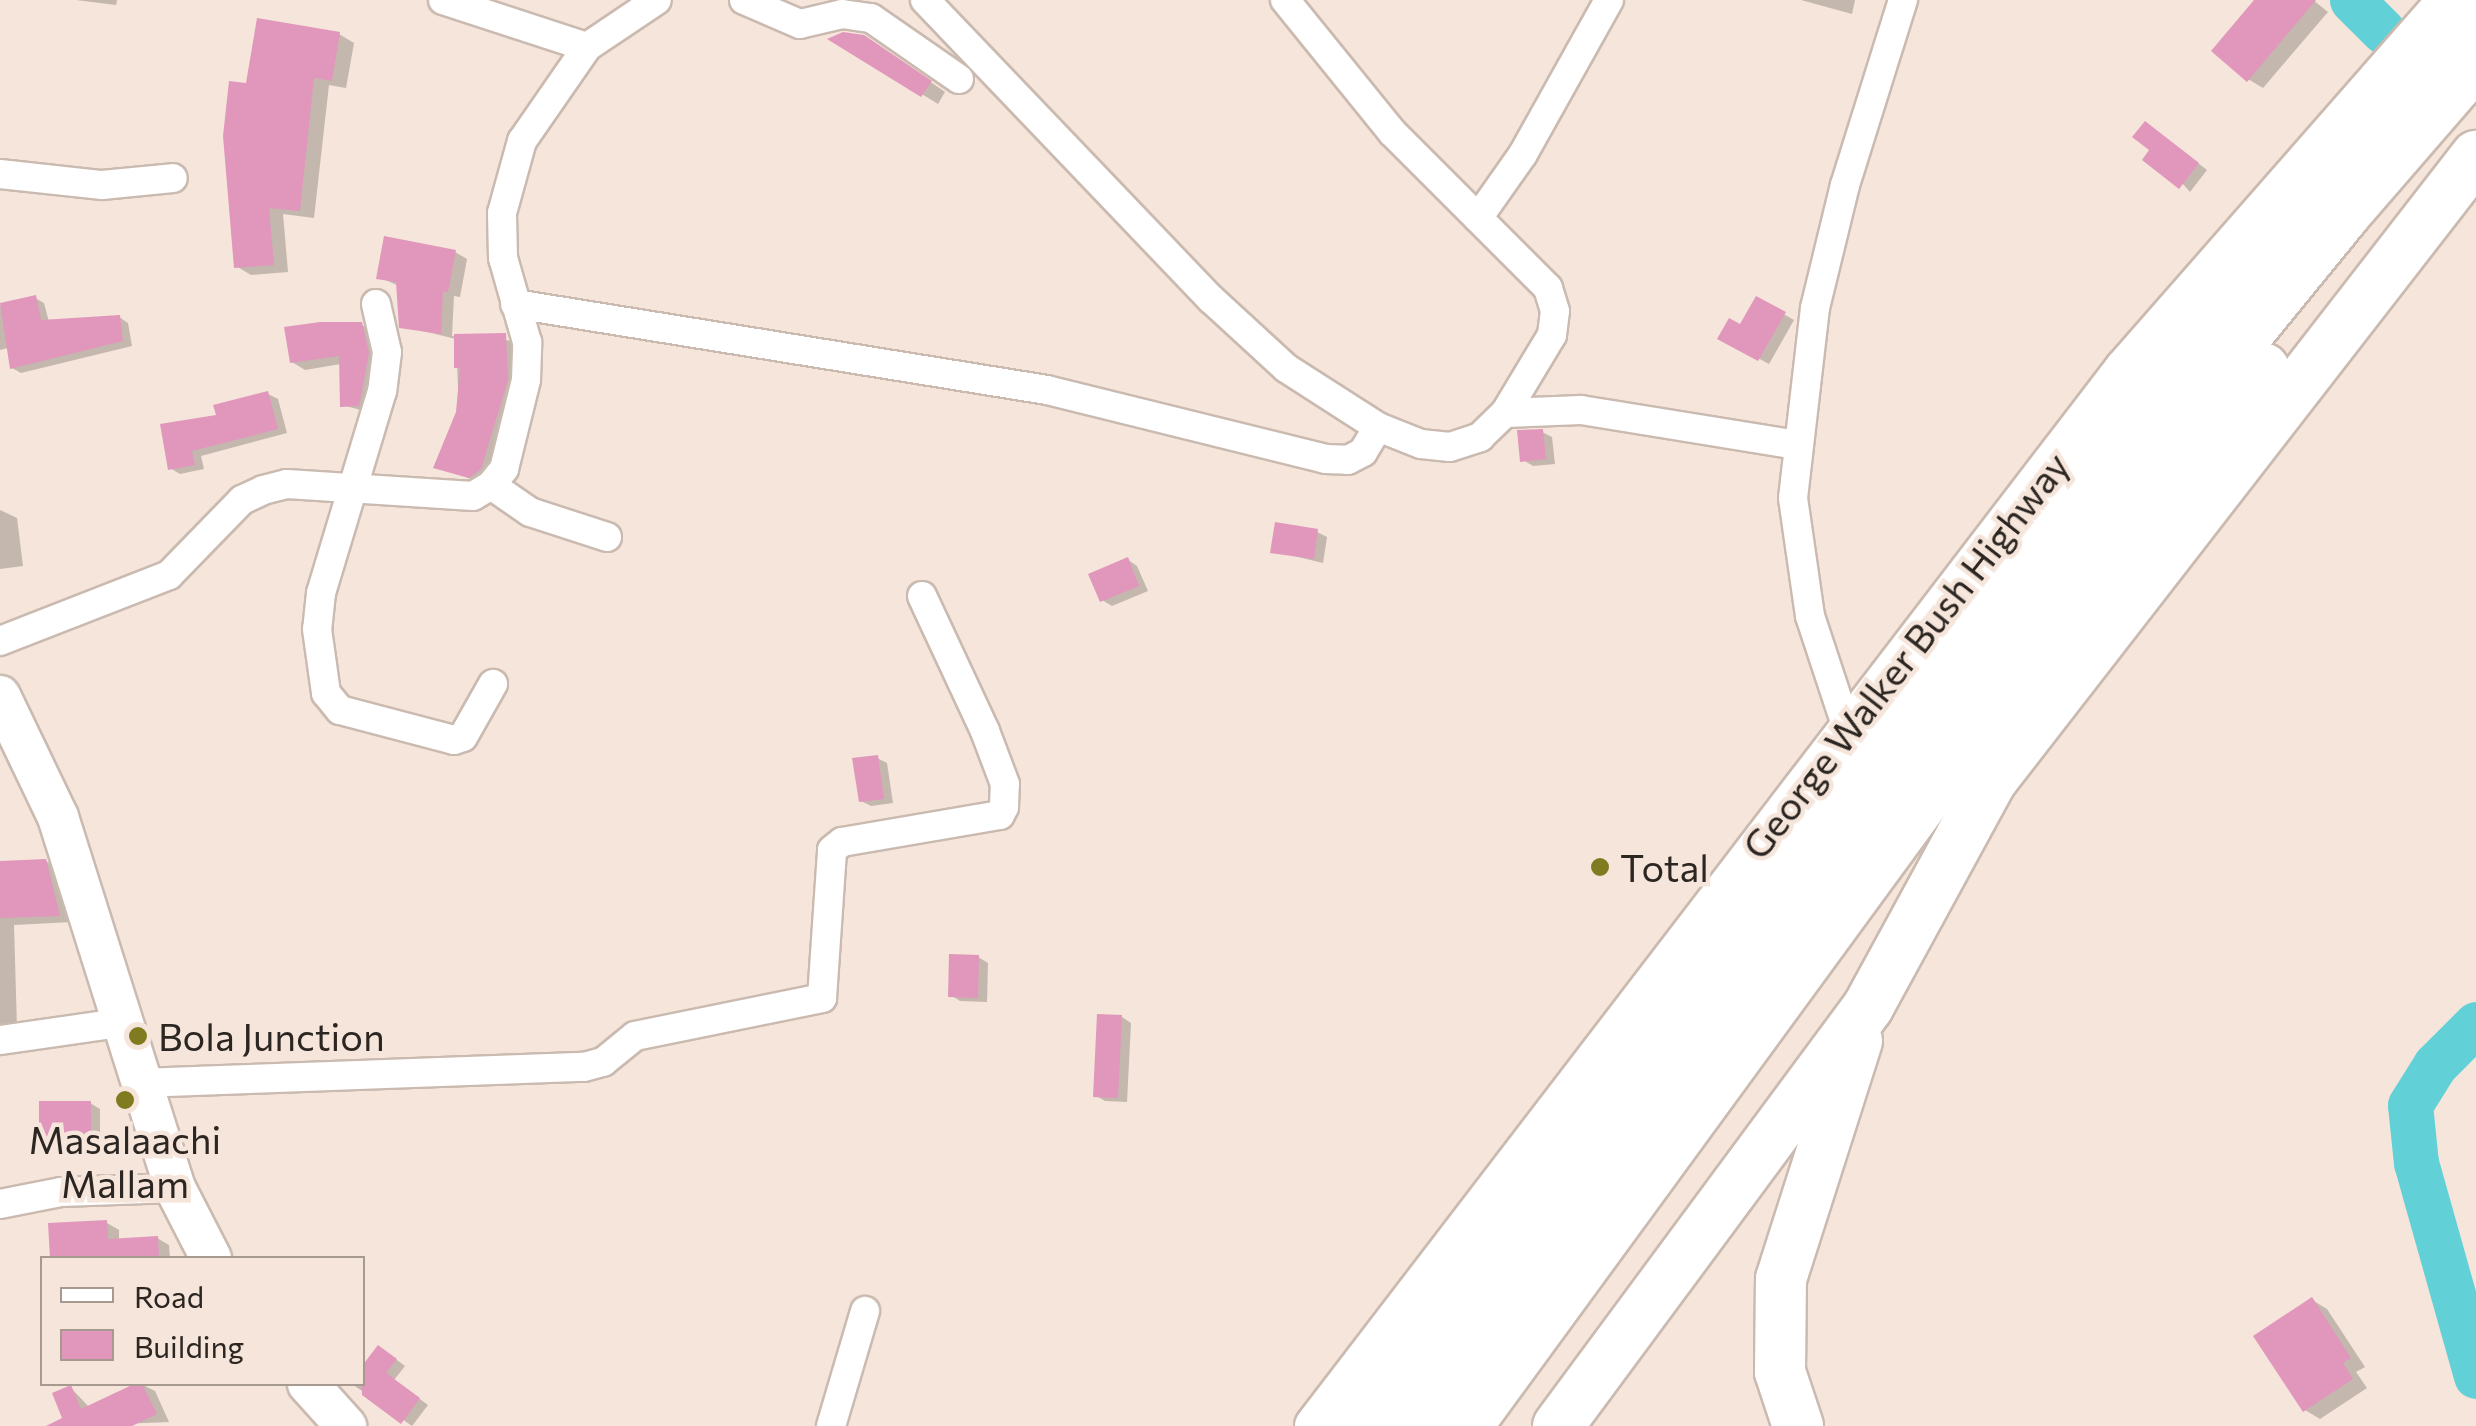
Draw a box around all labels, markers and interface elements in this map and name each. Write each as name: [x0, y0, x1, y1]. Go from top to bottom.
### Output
street label: George Walker Bush Highway: [1732, 443, 2078, 867]
place label: Total: [1620, 844, 1709, 890]
marker: Total: [1589, 856, 1611, 878]
place label: Bola Junction: [158, 1013, 385, 1059]
marker: Bola Junction: [127, 1025, 149, 1047]
marker: Masalaachi Mallam: [114, 1089, 136, 1111]
place label: Masalaachi Mallam: [29, 1116, 221, 1206]
legend: [40, 1256, 365, 1386]
text: Road: [134, 1277, 204, 1314]
text: Building: [134, 1327, 244, 1364]

